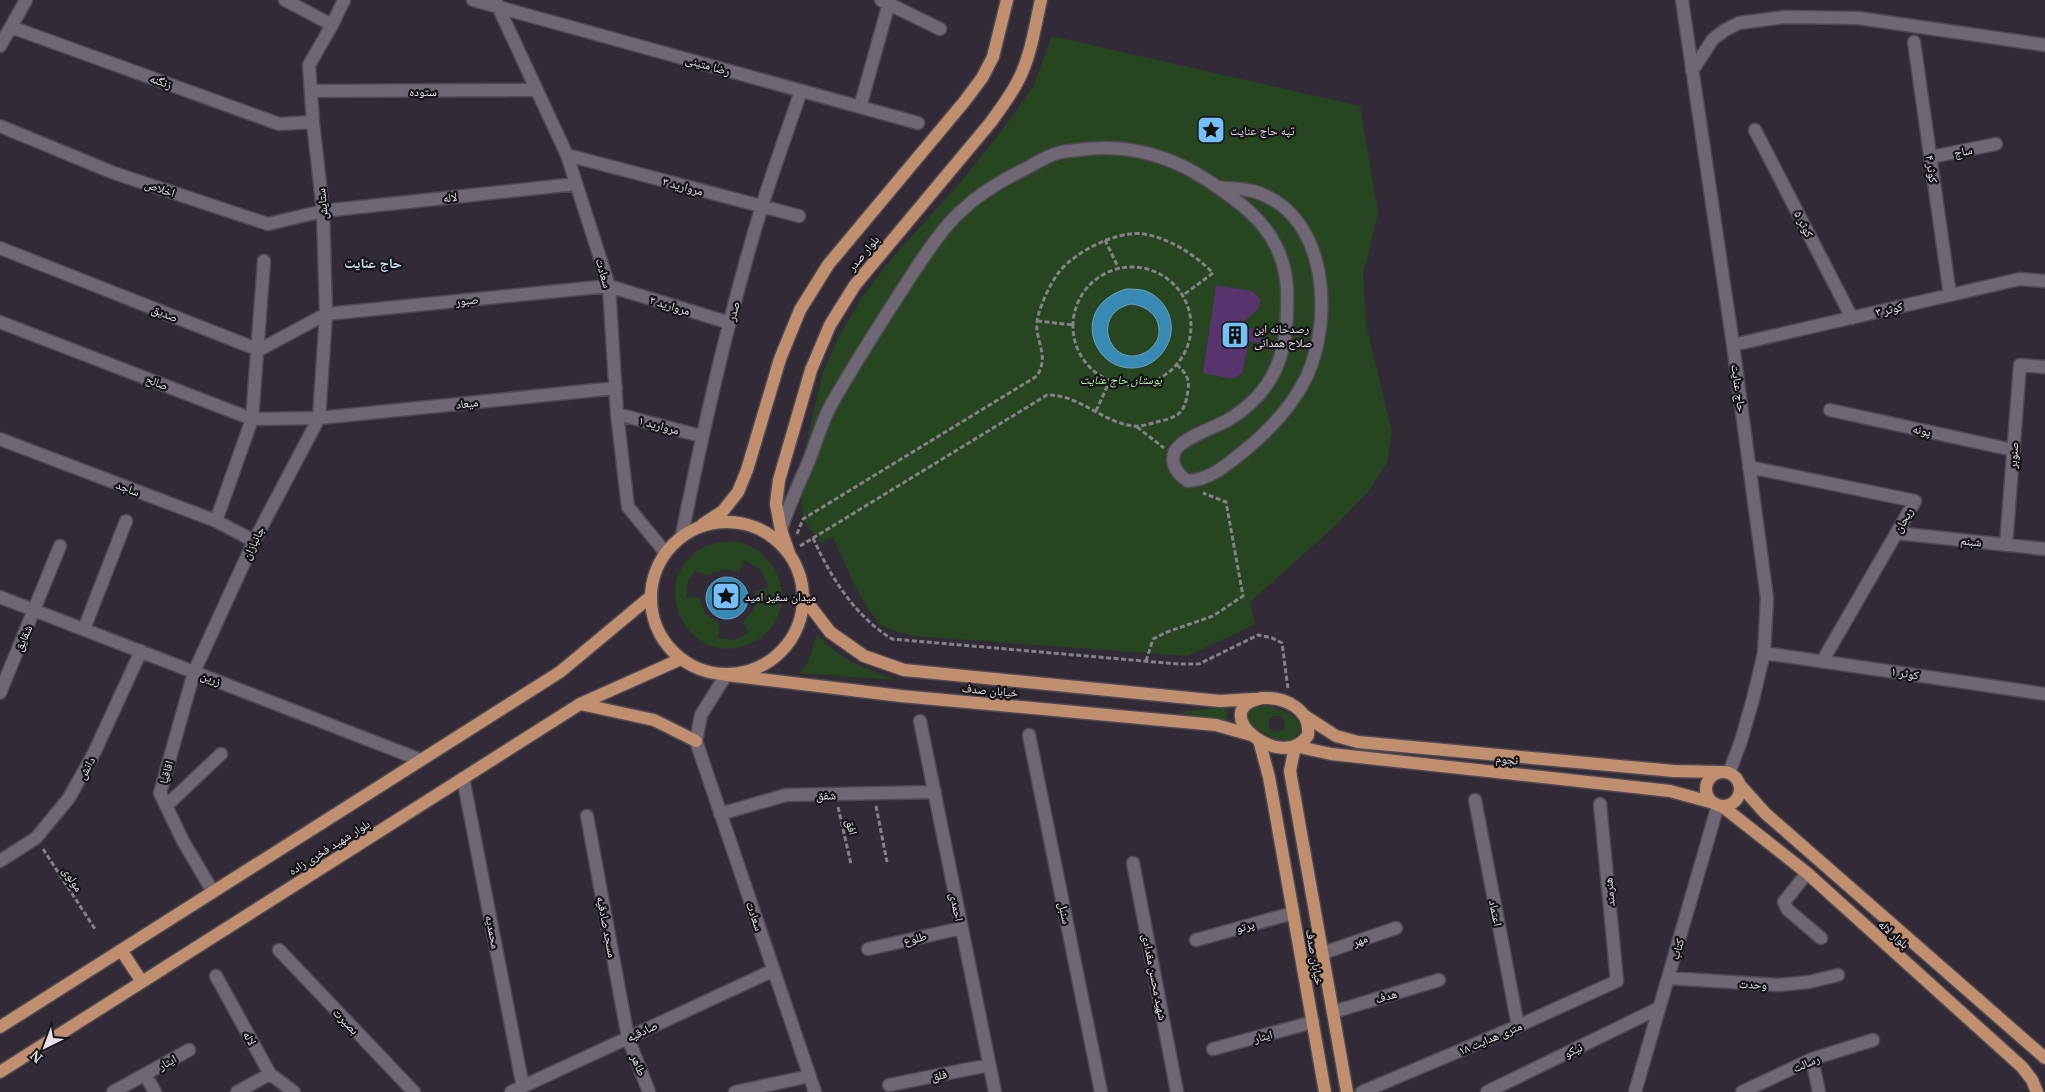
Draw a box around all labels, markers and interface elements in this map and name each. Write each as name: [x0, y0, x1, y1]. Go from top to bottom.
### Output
street label: رضا متینی: [684, 51, 732, 79]
street label: زنگنه: [148, 70, 174, 92]
street label: ستوده: [409, 84, 437, 99]
place icon: تپه حاج عنایت: [1196, 115, 1226, 145]
place label: تپه حاج عنایت: [1230, 123, 1295, 138]
street label: ساج: [1952, 142, 1974, 160]
street label: کوثر ۴: [1923, 154, 1941, 184]
street label: مروارید ۳: [661, 173, 705, 199]
street label: اخلاص: [143, 176, 177, 200]
street label: ستایش: [313, 188, 331, 220]
street label: لاله: [442, 189, 458, 205]
street label: کوثر ۵: [1791, 208, 1817, 240]
street label: بلوار صدر: [843, 232, 883, 275]
district label: حاج عنایت: [344, 253, 402, 272]
street label: سعادت: [593, 256, 615, 290]
street label: صبور: [454, 291, 479, 309]
street label: مروارید ۲: [648, 292, 692, 318]
street label: کوثر ۳: [1874, 299, 1904, 319]
street label: صدر: [723, 300, 743, 323]
street label: صدیق: [150, 301, 180, 325]
building icon: رصدخانه ابن صلاح همدانی: [1220, 320, 1250, 350]
place label: رصدخانه ابن صلاح همدانی: [1254, 321, 1312, 350]
street label: حاج عنایت: [1728, 363, 1750, 413]
street label: صالح: [144, 371, 170, 393]
park label: بوستان حاج عنایت: [1080, 372, 1163, 388]
street label: میعاد: [455, 394, 479, 412]
street label: مروارید ۱: [637, 412, 681, 438]
street label: پونه: [1911, 421, 1933, 439]
street label: صنوبر: [2005, 441, 2022, 470]
street label: ساجد: [114, 477, 142, 499]
street label: ریحان: [1890, 504, 1917, 535]
street label: جانبازان: [239, 524, 268, 562]
street label: شبنم: [1960, 532, 1982, 551]
place icon: میدان سفیر امید: [711, 581, 741, 611]
place label: میدان سفیر امید: [745, 589, 816, 604]
street label: شقایق: [11, 622, 35, 654]
street label: کوثر ۱: [1890, 663, 1920, 683]
street label: زرین: [199, 667, 224, 689]
street label: خیابان صدف: [961, 680, 1019, 700]
street label: نجوم: [1495, 750, 1519, 769]
street label: دانش: [74, 754, 98, 782]
street label: اقاقیا: [156, 759, 177, 785]
street label: شفق: [816, 787, 836, 803]
street label: بلوار شهید فخری زاده: [285, 816, 373, 878]
street label: افق: [843, 818, 861, 836]
street label: مولوی: [59, 864, 87, 894]
street label: هنرمند: [1600, 877, 1618, 907]
street label: احمدی: [947, 892, 967, 923]
street label: مسجد صادقیه: [593, 895, 620, 959]
street label: سعادت: [743, 899, 767, 933]
street label: اعتماد: [1486, 899, 1506, 927]
street label: سنبل: [1055, 901, 1074, 925]
street label: محمدیه: [482, 914, 504, 950]
street label: پرتو: [1234, 916, 1256, 936]
street label: بلوار لاله: [1875, 916, 1913, 952]
street label: طلوع: [902, 928, 929, 949]
street label: خیابان صدف: [1302, 928, 1327, 987]
street label: مهر: [1350, 930, 1369, 950]
street label: شهید محسن مقدادی: [1139, 932, 1171, 1022]
street label: کتاب: [1667, 937, 1688, 962]
street label: وحدت: [1739, 976, 1767, 992]
street label: هدف: [1373, 986, 1399, 1006]
street label: بصیرت: [330, 1005, 362, 1038]
street label: صادقیه: [624, 1017, 660, 1045]
street label: ۱۸ متری هدایت: [1456, 1018, 1524, 1058]
north arrow: [20, 1022, 70, 1072]
street label: ایثار: [1251, 1026, 1274, 1046]
street label: لاله: [240, 1028, 260, 1048]
street label: نیکو: [1561, 1039, 1585, 1061]
text: N: [25, 1046, 46, 1068]
street label: ایثار: [154, 1051, 179, 1074]
street label: طاهر: [628, 1051, 650, 1078]
street label: رسالت: [1790, 1051, 1822, 1075]
street label: فلق: [930, 1066, 948, 1084]

